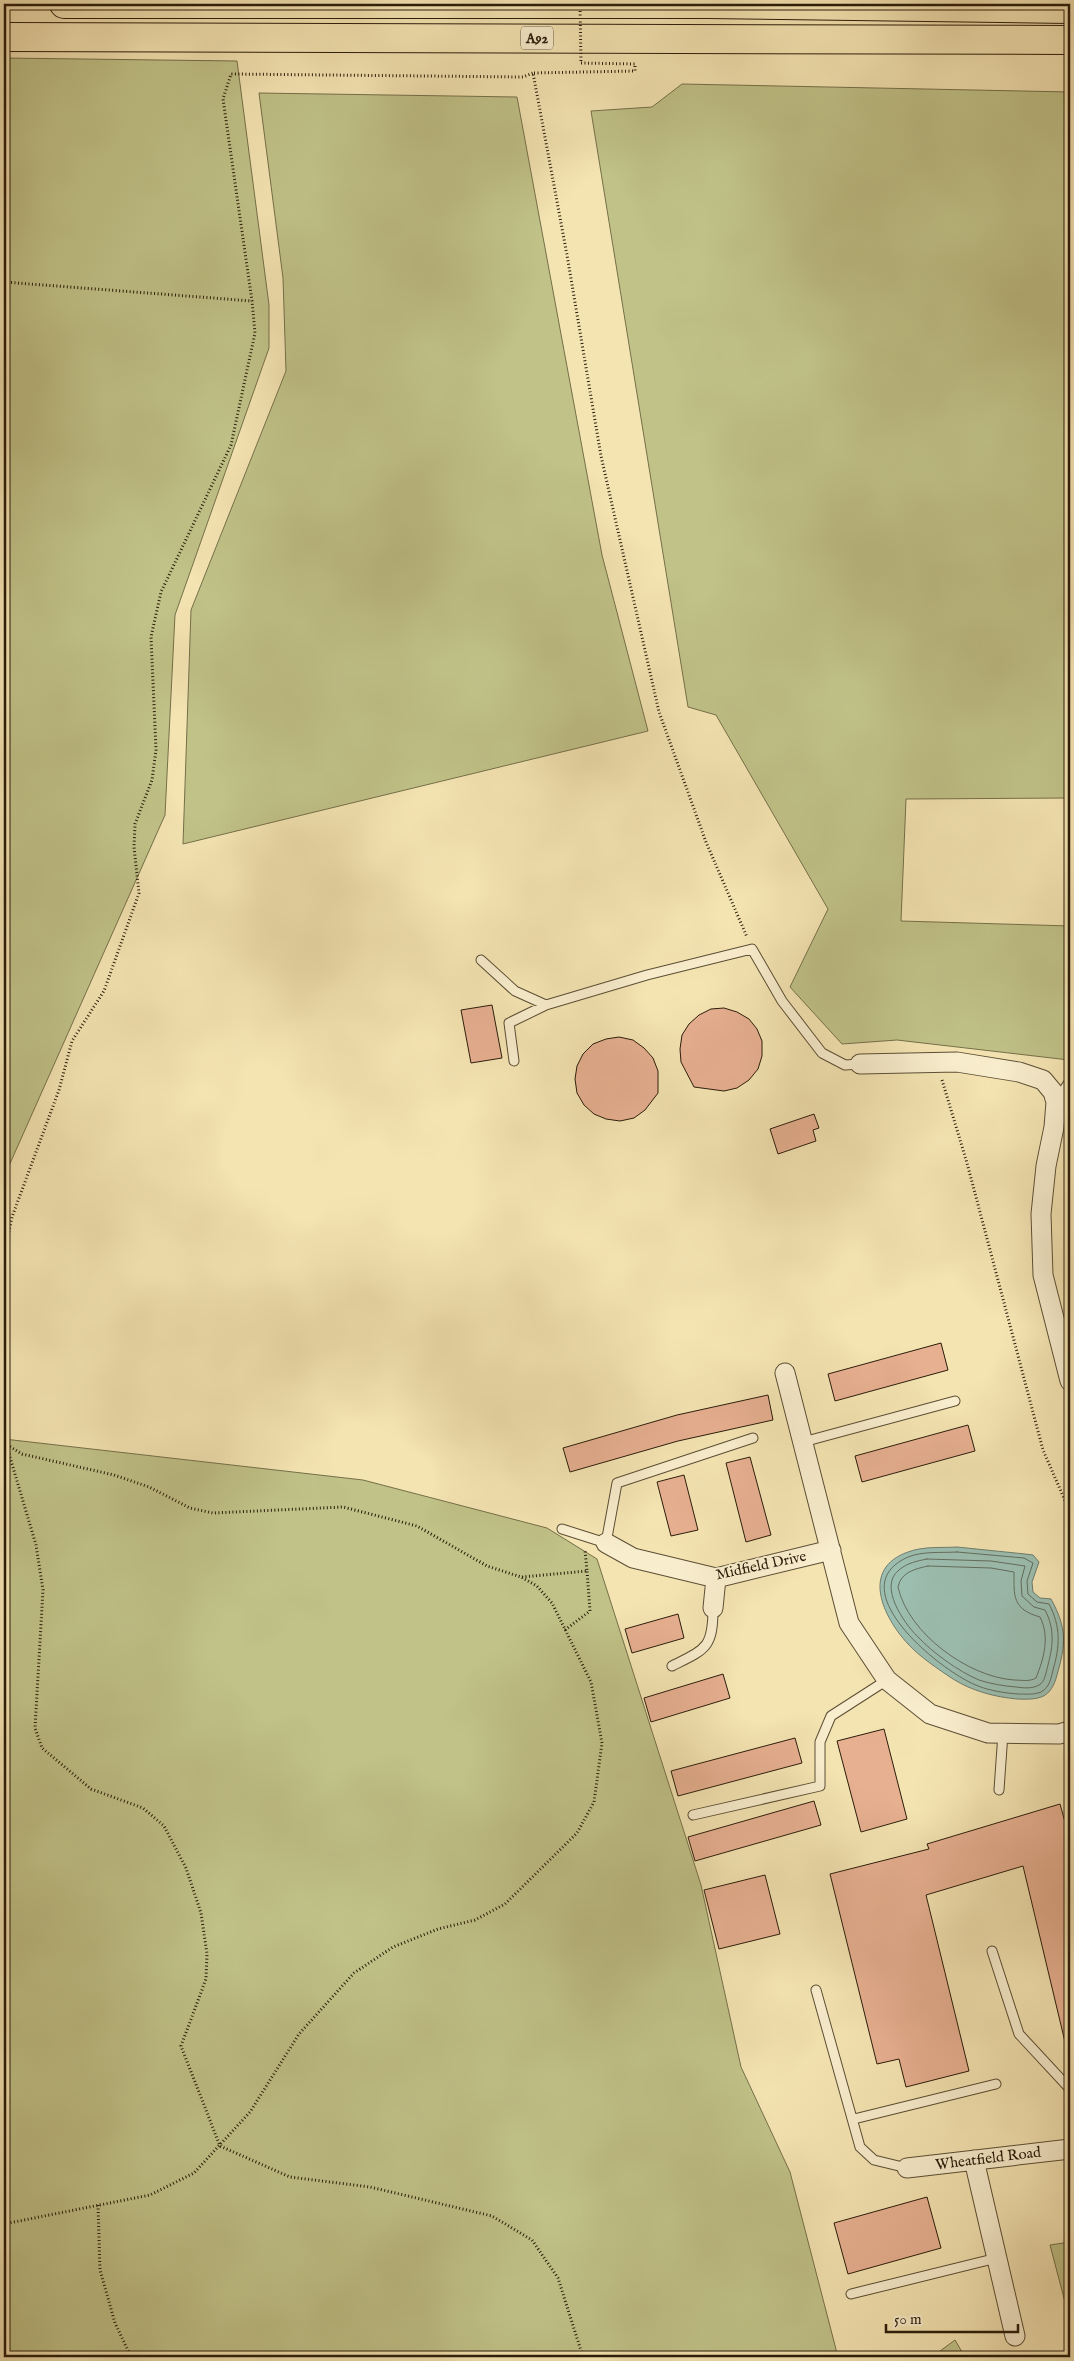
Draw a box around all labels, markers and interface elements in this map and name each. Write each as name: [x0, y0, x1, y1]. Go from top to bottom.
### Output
road number: A92: [521, 26, 553, 49]
street label: Midfield Drive: [714, 1547, 808, 1584]
street label: Wheatfield Road: [934, 2142, 1043, 2174]
scale bar: [886, 2301, 1019, 2333]
text: 50 m: [894, 2310, 922, 2329]

